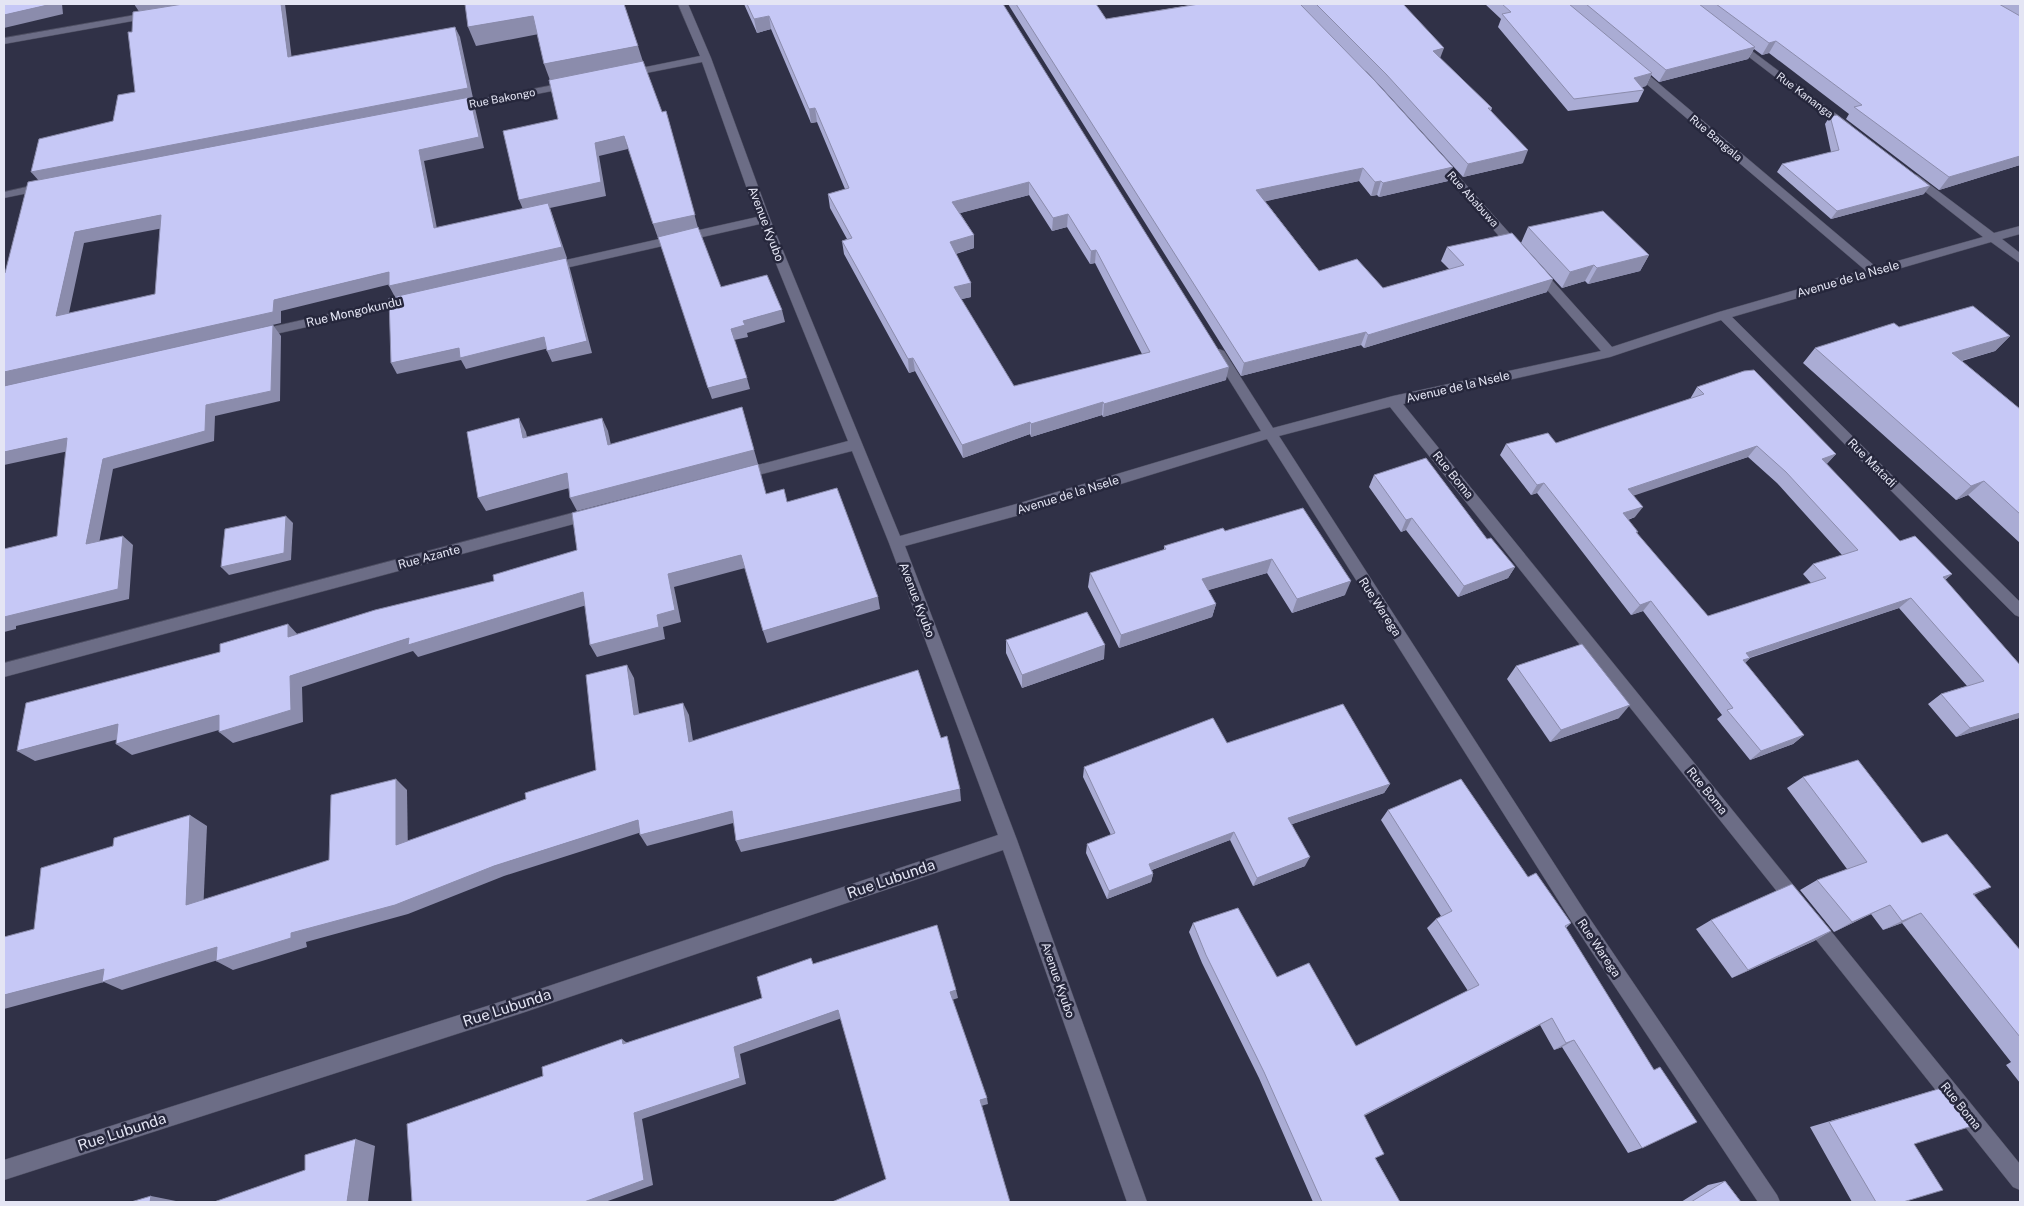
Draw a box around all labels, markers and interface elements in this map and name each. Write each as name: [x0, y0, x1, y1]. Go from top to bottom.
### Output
street label: Rue Kananga: [1774, 70, 1836, 120]
street label: Rue Bakongo: [468, 86, 536, 110]
street label: Rue Bangala: [1687, 113, 1745, 163]
street label: Rue Ababuwa: [1445, 169, 1501, 229]
street label: Avenue Kyubo: [745, 185, 787, 264]
street label: Avenue de la Nsele: [1795, 258, 1901, 300]
street label: Rue Mongokundu: [305, 294, 403, 330]
street label: Avenue de la Nsele: [1405, 368, 1511, 406]
street label: Rue Matadi: [1845, 436, 1899, 490]
street label: Rue Boma: [1430, 449, 1476, 501]
street label: Avenue de la Nsele: [1015, 473, 1121, 517]
street label: Rue Azante: [396, 542, 462, 572]
street label: Avenue Kyubo: [896, 561, 938, 640]
street label: Rue Warega: [1356, 575, 1404, 639]
street label: Rue Boma: [1684, 765, 1730, 817]
street label: Rue Lubunda: [845, 856, 937, 902]
street label: Rue Warega: [1574, 916, 1624, 980]
street label: Avenue Kyubo: [1038, 940, 1078, 1020]
street label: Rue Lubunda: [461, 985, 553, 1030]
street label: Rue Boma: [1938, 1080, 1984, 1132]
street label: Rue Lubunda: [76, 1109, 168, 1154]

